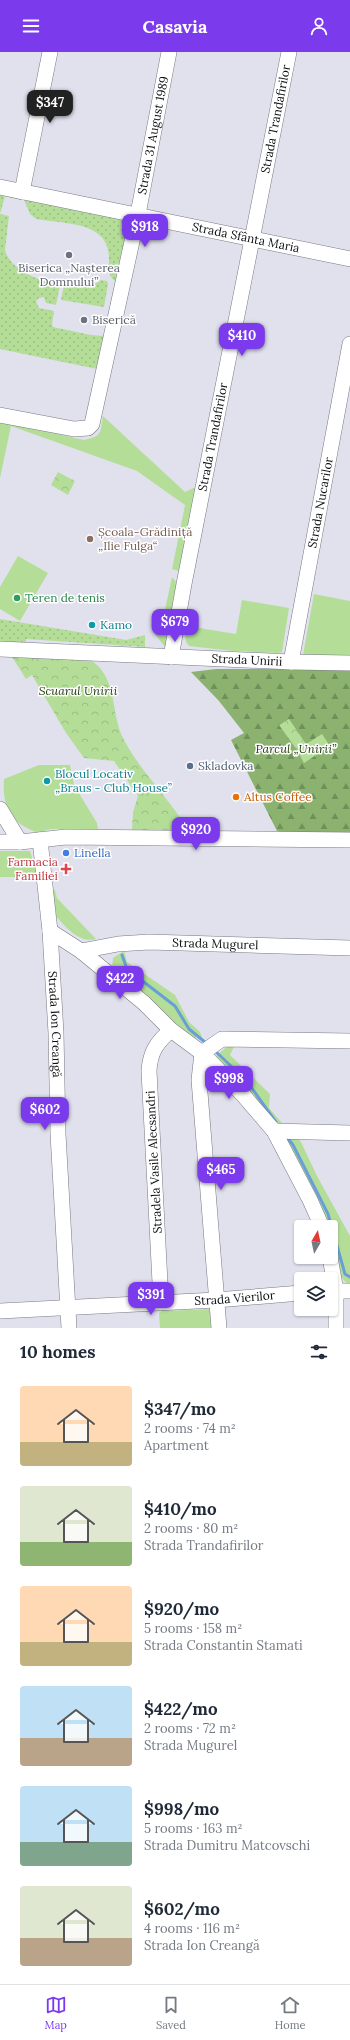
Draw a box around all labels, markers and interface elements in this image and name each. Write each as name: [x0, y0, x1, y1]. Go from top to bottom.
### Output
icon: menu: [20, 15, 42, 37]
text: Casavia: [143, 15, 207, 38]
icon: person: [308, 15, 330, 37]
street label: Strada Trandafirilor: [257, 63, 293, 175]
street label: Strada 31 August 1989: [134, 75, 171, 196]
pin: $347: [26, 90, 74, 124]
text: $347: [36, 94, 64, 111]
pin: $918: [121, 214, 169, 248]
text: $918: [131, 218, 159, 235]
street label: Strada Sfânta Maria: [191, 219, 301, 255]
marker: Biserica „Nașterea Domnului”: [64, 250, 74, 260]
place label: Biserica „Nașterea Domnului”: [18, 260, 120, 289]
place label: Biserică: [92, 312, 136, 327]
marker: Biserică: [79, 315, 89, 325]
pin: $410: [218, 323, 266, 357]
text: $410: [228, 327, 256, 344]
street label: Strada Trandafirilor: [194, 381, 231, 492]
street label: Strada Nucarilor: [304, 455, 336, 549]
place label: Școala-Grădiniță „Ilie Fulga“: [98, 524, 192, 553]
marker: Școala-Grădiniță „Ilie Fulga“: [85, 534, 95, 544]
place label: Teren de tenis: [25, 590, 105, 605]
marker: Teren de tenis: [12, 593, 22, 603]
pin: $679: [151, 609, 199, 643]
text: $679: [161, 613, 189, 630]
place label: Kamo: [100, 617, 132, 632]
marker: Kamo: [87, 620, 97, 630]
street label: Strada Unirii: [211, 650, 283, 669]
park label: Scuarul Unirii: [39, 683, 117, 698]
park label: Parcul „Unirii”: [255, 741, 337, 756]
place label: Skladovka: [198, 758, 254, 773]
marker: Skladovka: [185, 761, 195, 771]
place label: Blocul Locativ „Braus - Club House”: [55, 766, 172, 795]
marker: Blocul Locativ „Braus - Club House”: [42, 776, 52, 786]
place label: Altus Coffee: [243, 789, 312, 804]
marker: Altus Coffee: [231, 792, 241, 802]
pin: $920: [172, 817, 220, 851]
text: $920: [181, 821, 211, 838]
place label: Linella: [74, 845, 111, 860]
marker: Linella: [61, 848, 71, 858]
place label: Farmacia Familiei: [8, 854, 58, 883]
marker: Farmacia Familiei: [61, 864, 71, 874]
street label: Strada Mugurel: [172, 935, 259, 952]
pin: $422: [96, 966, 144, 1000]
street label: Strada Ion Creangă: [45, 970, 65, 1078]
text: $422: [106, 970, 134, 987]
pin: $998: [205, 1066, 253, 1100]
text: $998: [214, 1070, 244, 1087]
street label: Stradela Vasile Alecsandri: [142, 1090, 165, 1234]
pin: $602: [21, 1097, 69, 1131]
text: $602: [30, 1101, 60, 1118]
pin: $465: [197, 1157, 245, 1191]
text: $465: [206, 1161, 236, 1178]
north arrow: [294, 1220, 338, 1264]
map controls: [294, 1220, 338, 1316]
button: layers: [294, 1272, 338, 1316]
pin: $391: [127, 1282, 175, 1316]
text: $391: [137, 1286, 165, 1303]
street label: Strada Vierilor: [194, 1287, 276, 1308]
text: 10 homes: [20, 1341, 95, 1363]
icon: filters: [308, 1341, 330, 1363]
text: $347/mo: [144, 1398, 216, 1420]
icon: home: [52, 1402, 100, 1450]
text: 2 rooms · 74 m²: [144, 1420, 236, 1437]
text: Apartment: [144, 1437, 209, 1454]
text: $410/mo: [144, 1498, 217, 1520]
icon: home: [52, 1502, 100, 1550]
text: 2 rooms · 80 m²: [144, 1520, 238, 1537]
text: Strada Trandafirilor: [144, 1537, 263, 1554]
text: $920/mo: [144, 1598, 219, 1620]
icon: home: [52, 1602, 100, 1650]
text: 5 rooms · 158 m²: [144, 1620, 242, 1637]
text: Strada Constantin Stamati: [144, 1637, 303, 1654]
text: $422/mo: [144, 1698, 218, 1720]
icon: home: [52, 1702, 100, 1750]
text: 2 rooms · 72 m²: [144, 1720, 236, 1737]
text: Strada Mugurel: [144, 1737, 237, 1754]
text: $998/mo: [144, 1798, 219, 1820]
icon: home: [52, 1802, 100, 1850]
text: 5 rooms · 163 m²: [144, 1820, 243, 1837]
text: Strada Dumitru Matcovschi: [144, 1837, 310, 1854]
text: $602/mo: [144, 1898, 220, 1920]
icon: home: [52, 1902, 100, 1950]
text: 4 rooms · 116 m²: [144, 1920, 240, 1937]
text: Strada Ion Creangă: [144, 1937, 260, 1954]
tab: Map: [45, 1994, 67, 2032]
tab: Saved: [156, 1994, 186, 2032]
tab: Home: [275, 1994, 305, 2032]

